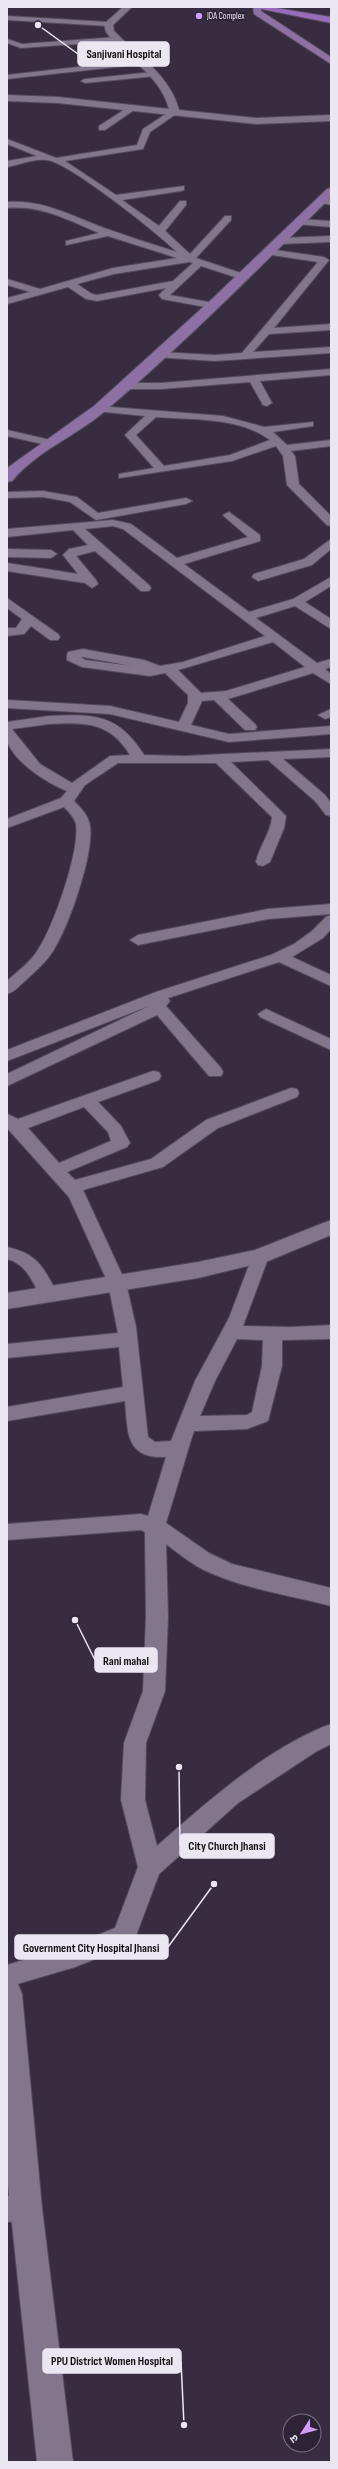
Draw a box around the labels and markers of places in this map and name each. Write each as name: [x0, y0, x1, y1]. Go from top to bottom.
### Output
marker: JDA Complex: [194, 11, 204, 21]
place label: JDA Complex: [206, 11, 245, 22]
callout: Sanjivani Hospital: [78, 42, 169, 66]
callout: Rani mahal: [95, 1648, 157, 1672]
callout: City Church Jhansi: [180, 1834, 274, 1858]
callout: Government City Hospital Jhansi: [15, 1935, 168, 1959]
callout: PPU District Women Hospital: [43, 2349, 181, 2373]

